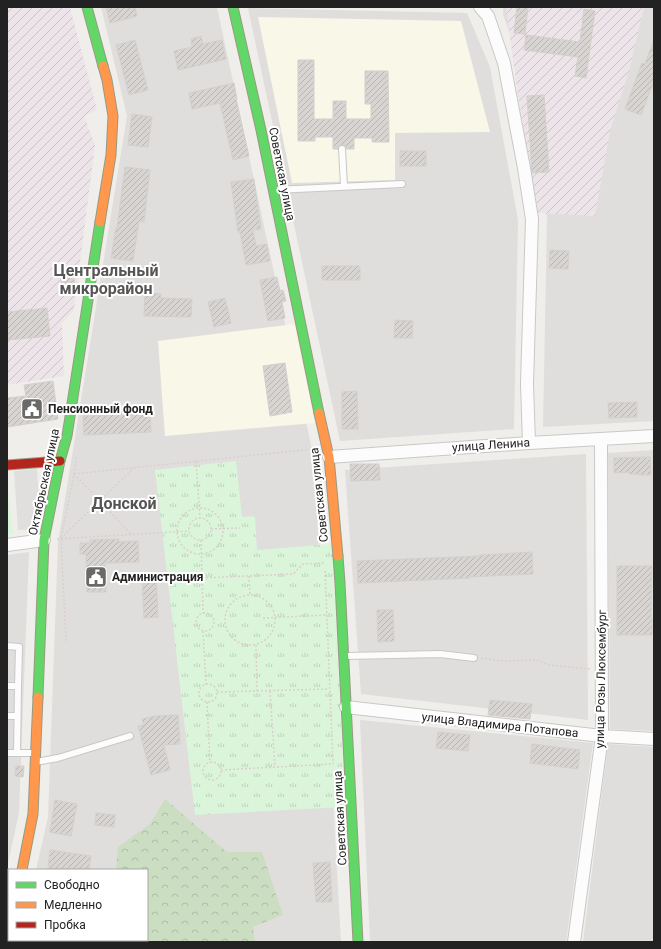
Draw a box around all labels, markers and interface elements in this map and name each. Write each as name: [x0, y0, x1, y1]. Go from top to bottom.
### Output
street label: Советская улица: [266, 126, 298, 222]
district label: Центральный микрорайон: [54, 261, 158, 298]
public building icon: Пенсионный фонд: [19, 396, 45, 422]
place label: Пенсионный фонд: [48, 402, 153, 416]
street label: Октябрьская улица: [26, 427, 62, 537]
street label: улица Ленина: [452, 435, 530, 455]
street label: Советская улица: [307, 447, 331, 543]
district label: Донской: [91, 494, 157, 513]
public building icon: Администрация: [83, 564, 109, 590]
place label: Администрация: [112, 570, 203, 584]
street label: улица Розы Люксембург: [593, 609, 609, 749]
street label: улица Владимира Потапова: [421, 710, 579, 740]
street label: Советская улица: [331, 770, 349, 866]
legend: [8, 869, 148, 941]
text: Свободно: [44, 878, 100, 892]
text: Медленно: [44, 898, 102, 912]
text: Пробка: [44, 918, 86, 932]

